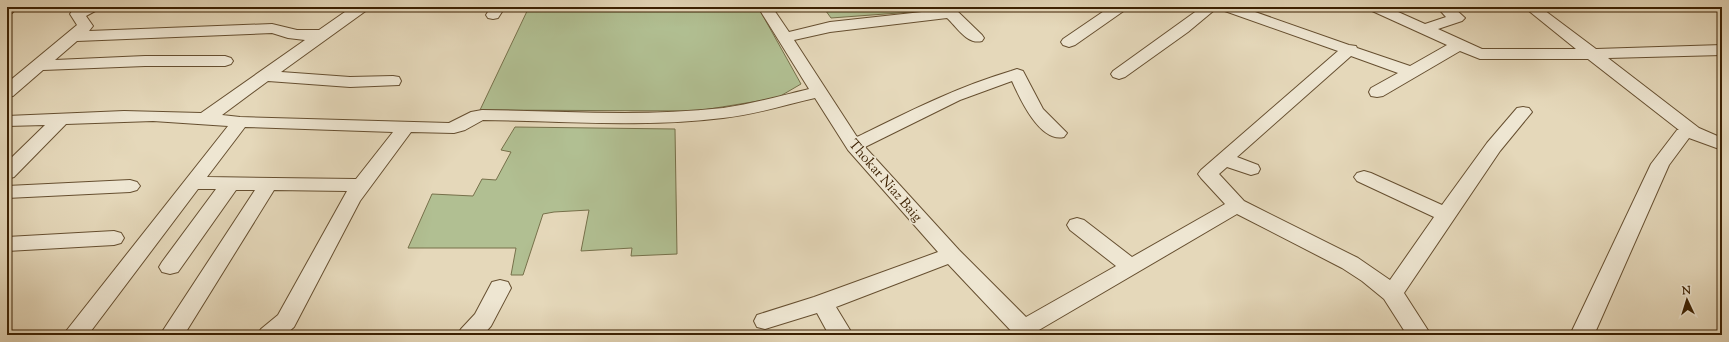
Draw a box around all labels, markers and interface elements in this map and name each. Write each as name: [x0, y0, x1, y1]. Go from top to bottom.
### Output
street label: Thokar Niaz Baig: [843, 136, 926, 227]
north arrow: [1667, 280, 1707, 320]
text: N: [1680, 283, 1692, 299]

